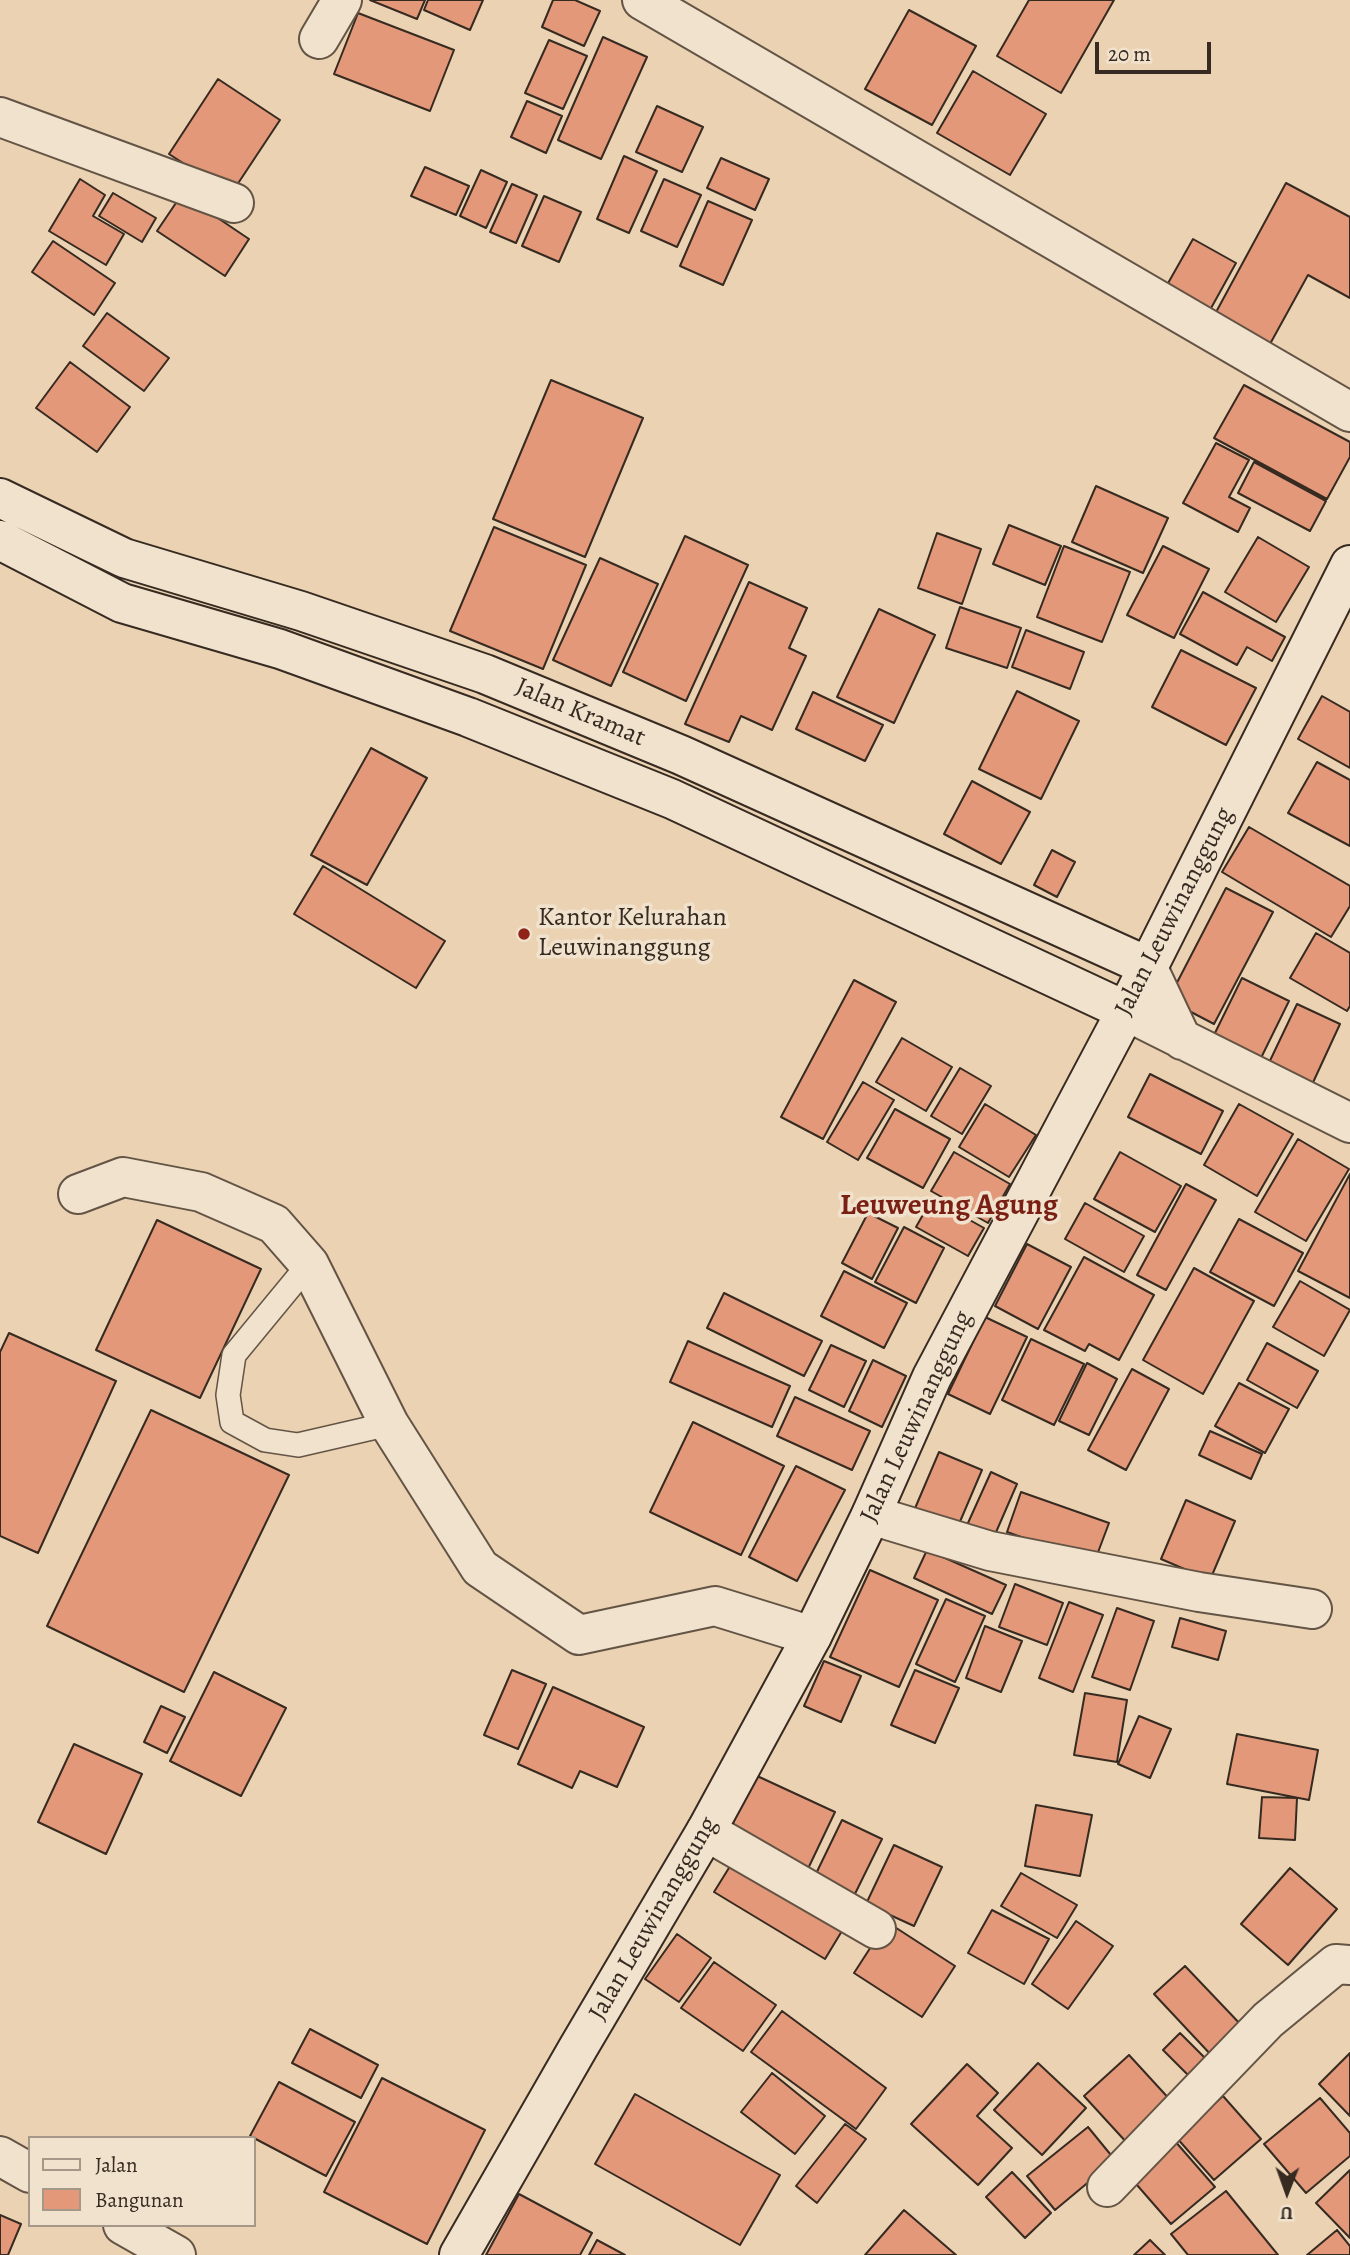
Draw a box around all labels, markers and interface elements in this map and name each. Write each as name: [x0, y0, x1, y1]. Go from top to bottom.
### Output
scale bar: [1098, 28, 1214, 72]
text: 20 m: [1108, 40, 1151, 68]
street label: Jalan Kramat: [510, 672, 650, 754]
street label: Jalan Leuwinanggung: [1109, 802, 1241, 1022]
place label: Kantor Kelurahan Leuwinanggung: [538, 903, 727, 964]
marker: Kantor Kelurahan Leuwinanggung: [516, 926, 532, 942]
district label: Leuweung Agung: [840, 1189, 1058, 1225]
street label: Jalan Leuwinanggung: [854, 1306, 980, 1528]
street label: Jalan Leuwinanggung: [583, 1811, 725, 2027]
legend: [28, 2136, 256, 2227]
text: Jalan: [95, 2151, 137, 2179]
north arrow: [1252, 2157, 1322, 2227]
text: Bangunan: [95, 2186, 184, 2214]
text: U: [1280, 2200, 1293, 2226]

